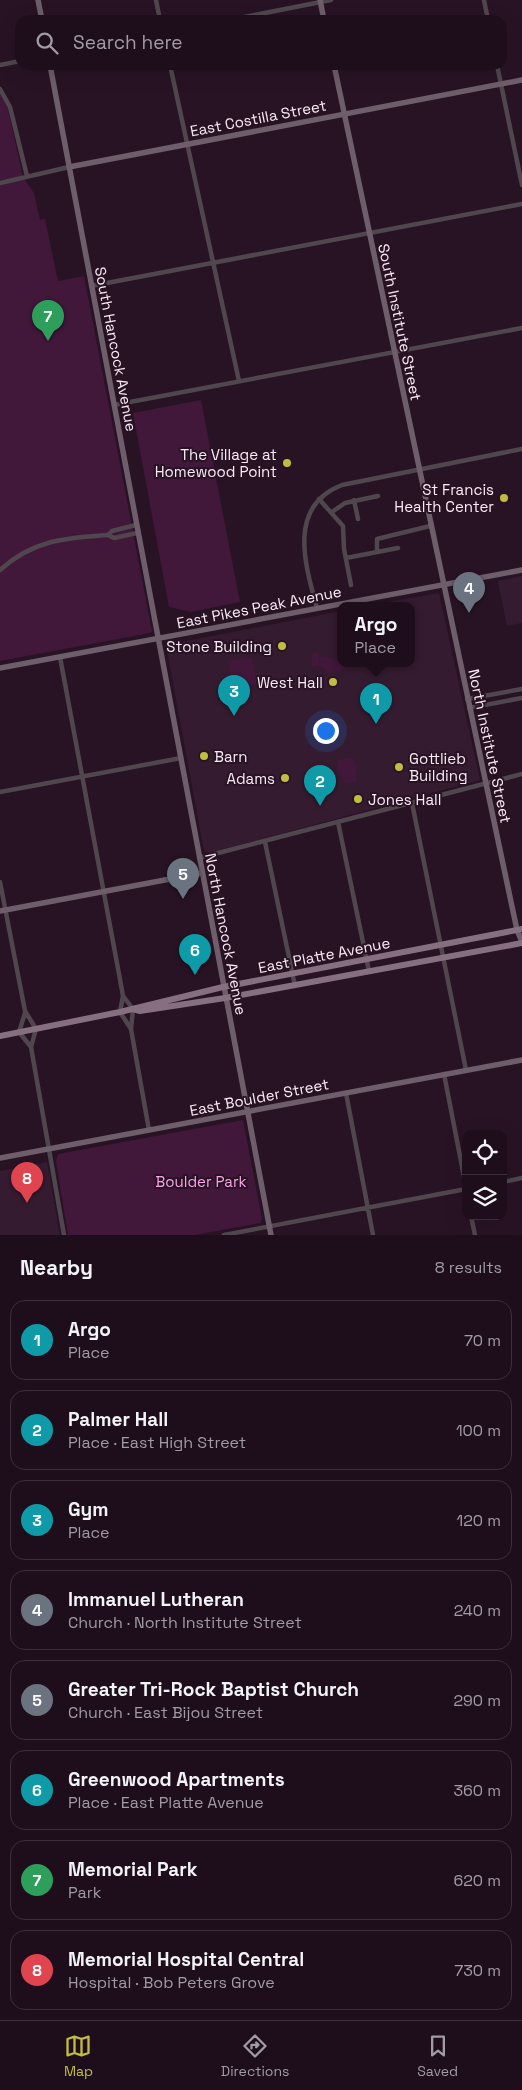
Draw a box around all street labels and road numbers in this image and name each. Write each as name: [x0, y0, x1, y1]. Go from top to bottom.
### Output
street label: East Costilla Street: [188, 95, 328, 141]
street label: South Institute Street: [374, 242, 426, 402]
street label: South Hancock Avenue: [91, 265, 141, 433]
street label: East Pikes Peak Avenue: [175, 582, 343, 632]
street label: North Institute Street: [464, 667, 516, 825]
street label: North Hancock Avenue: [201, 851, 251, 1017]
street label: East Platte Avenue: [256, 933, 392, 977]
street label: East Boulder Street: [188, 1074, 330, 1120]

